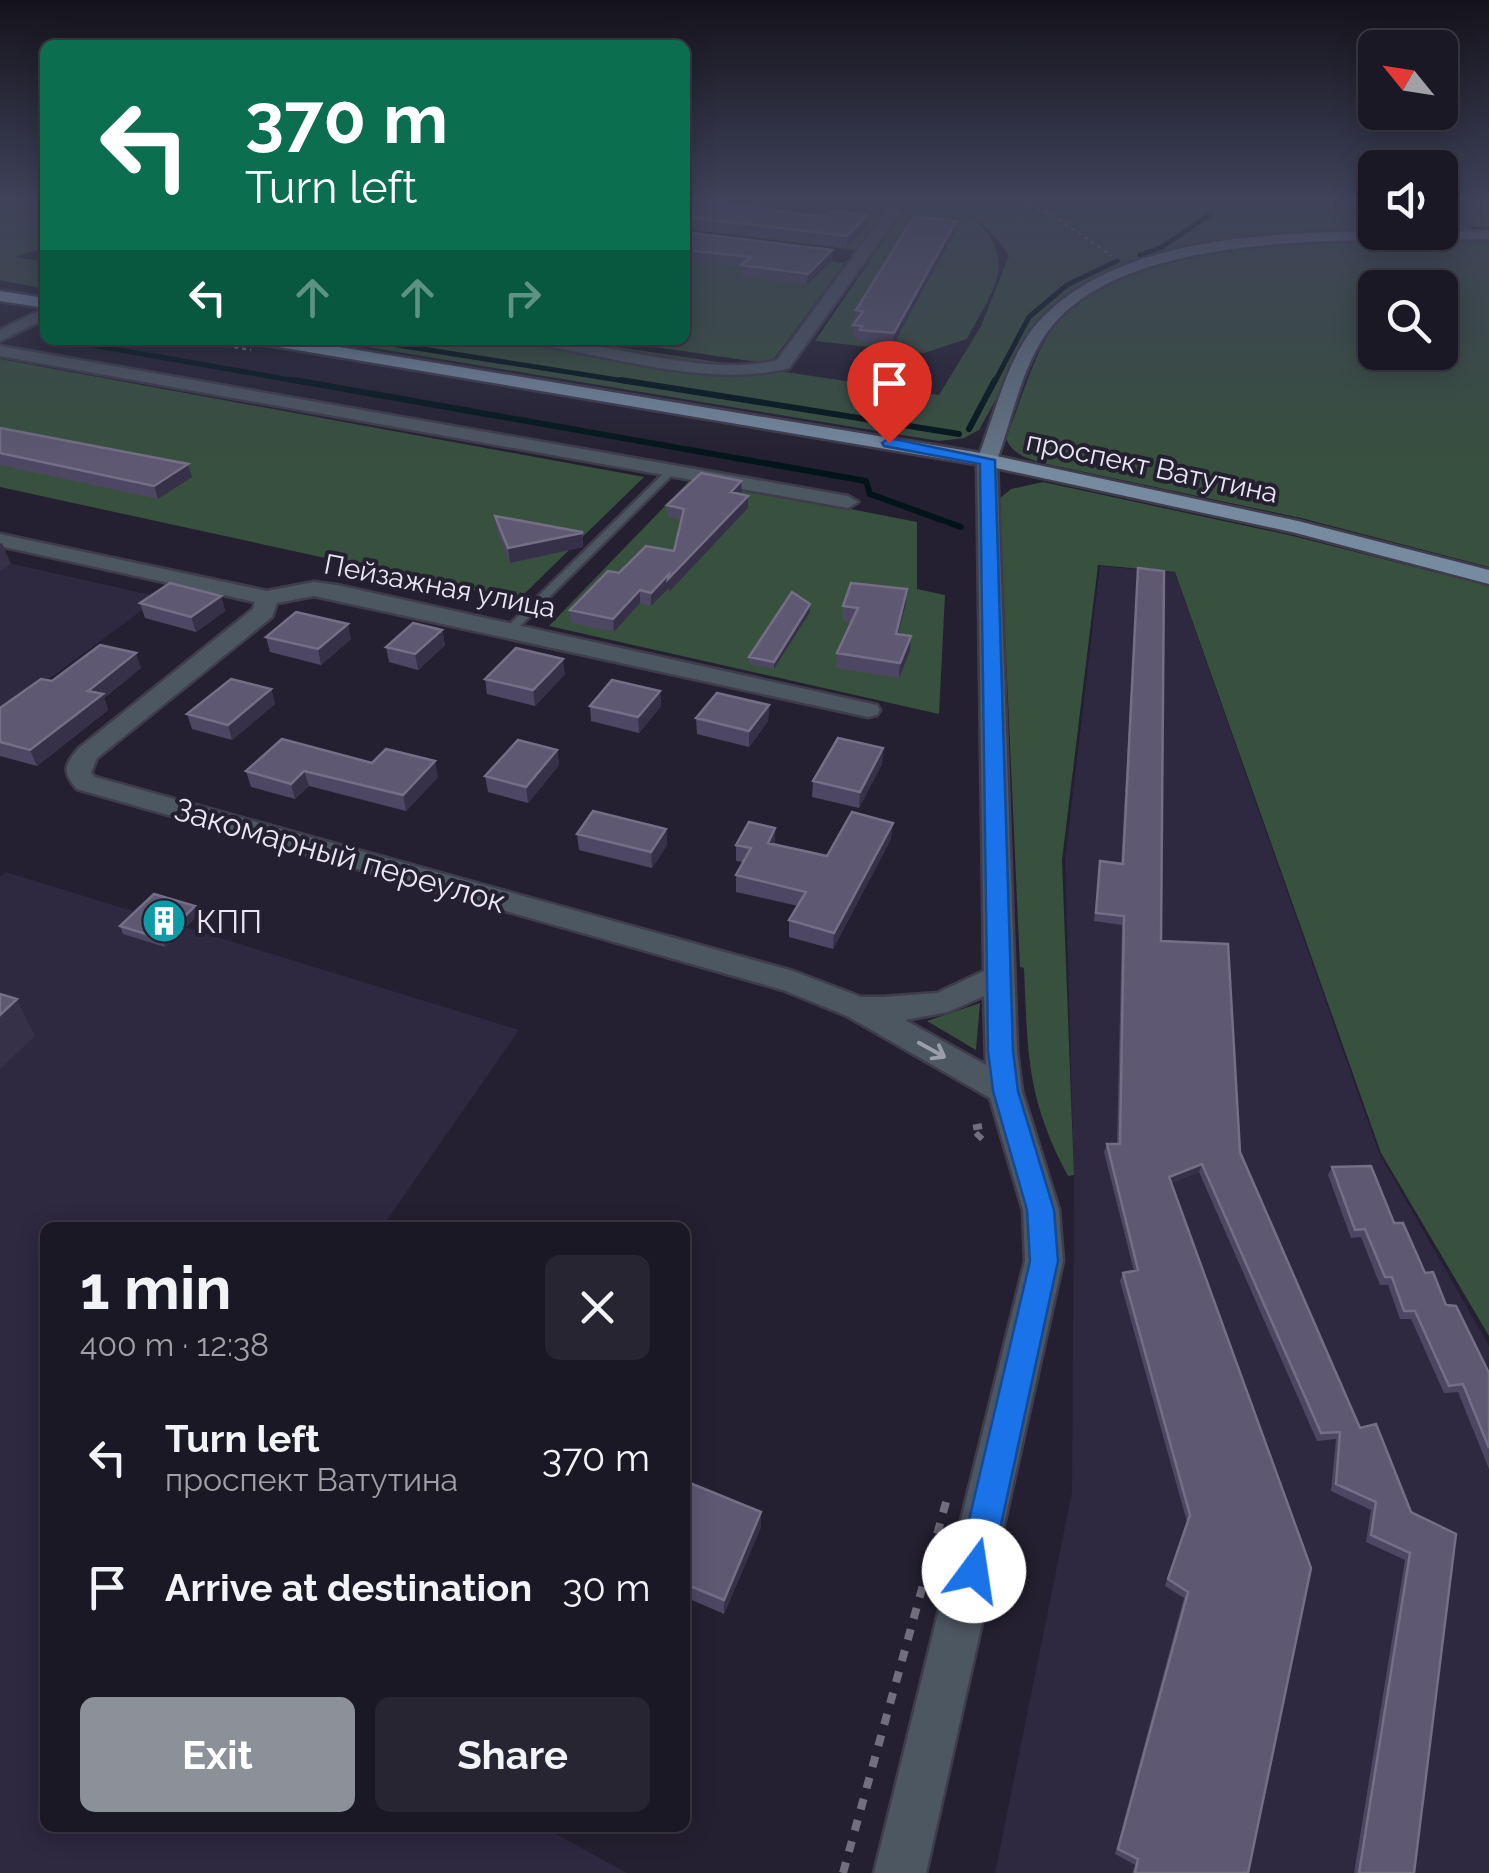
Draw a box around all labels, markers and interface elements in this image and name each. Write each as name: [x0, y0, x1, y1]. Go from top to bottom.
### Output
north arrow: [1358, 30, 1458, 130]
map controls: [1358, 30, 1458, 370]
text: 370 m: [245, 77, 448, 159]
icon: left: [80, 80, 210, 210]
button: sound: [1358, 150, 1458, 250]
text: Turn left: [245, 161, 417, 214]
icon: left: [180, 270, 235, 325]
icon: ahead: [285, 270, 340, 325]
icon: ahead: [390, 270, 445, 325]
icon: right: [495, 270, 550, 325]
button: search: [1358, 270, 1458, 370]
pin: [847, 341, 932, 444]
icon: arrive: [862, 356, 917, 411]
street label: проспект Ватутина: [1023, 424, 1281, 510]
street label: Пейзажная улица: [322, 547, 558, 625]
street label: Закомарный переулок: [170, 790, 510, 920]
building icon: КПП: [141, 898, 187, 944]
place label: КПП: [196, 903, 262, 940]
one-way arrow: [916, 1040, 946, 1060]
text: 1 min: [80, 1253, 231, 1323]
button: close: [545, 1255, 650, 1360]
text: 400 m · 12:38: [80, 1326, 269, 1363]
text: Turn left: [165, 1416, 320, 1461]
icon: left: [80, 1430, 135, 1485]
text: 370 m: [542, 1435, 650, 1480]
text: проспект Ватутина: [165, 1461, 458, 1498]
position arrow: [922, 1519, 1026, 1623]
icon: arrive: [80, 1560, 135, 1615]
text: Arrive at destination: [165, 1565, 532, 1610]
text: 30 m: [562, 1565, 650, 1610]
button: Exit: [80, 1697, 355, 1812]
button: Share: [375, 1697, 650, 1812]

